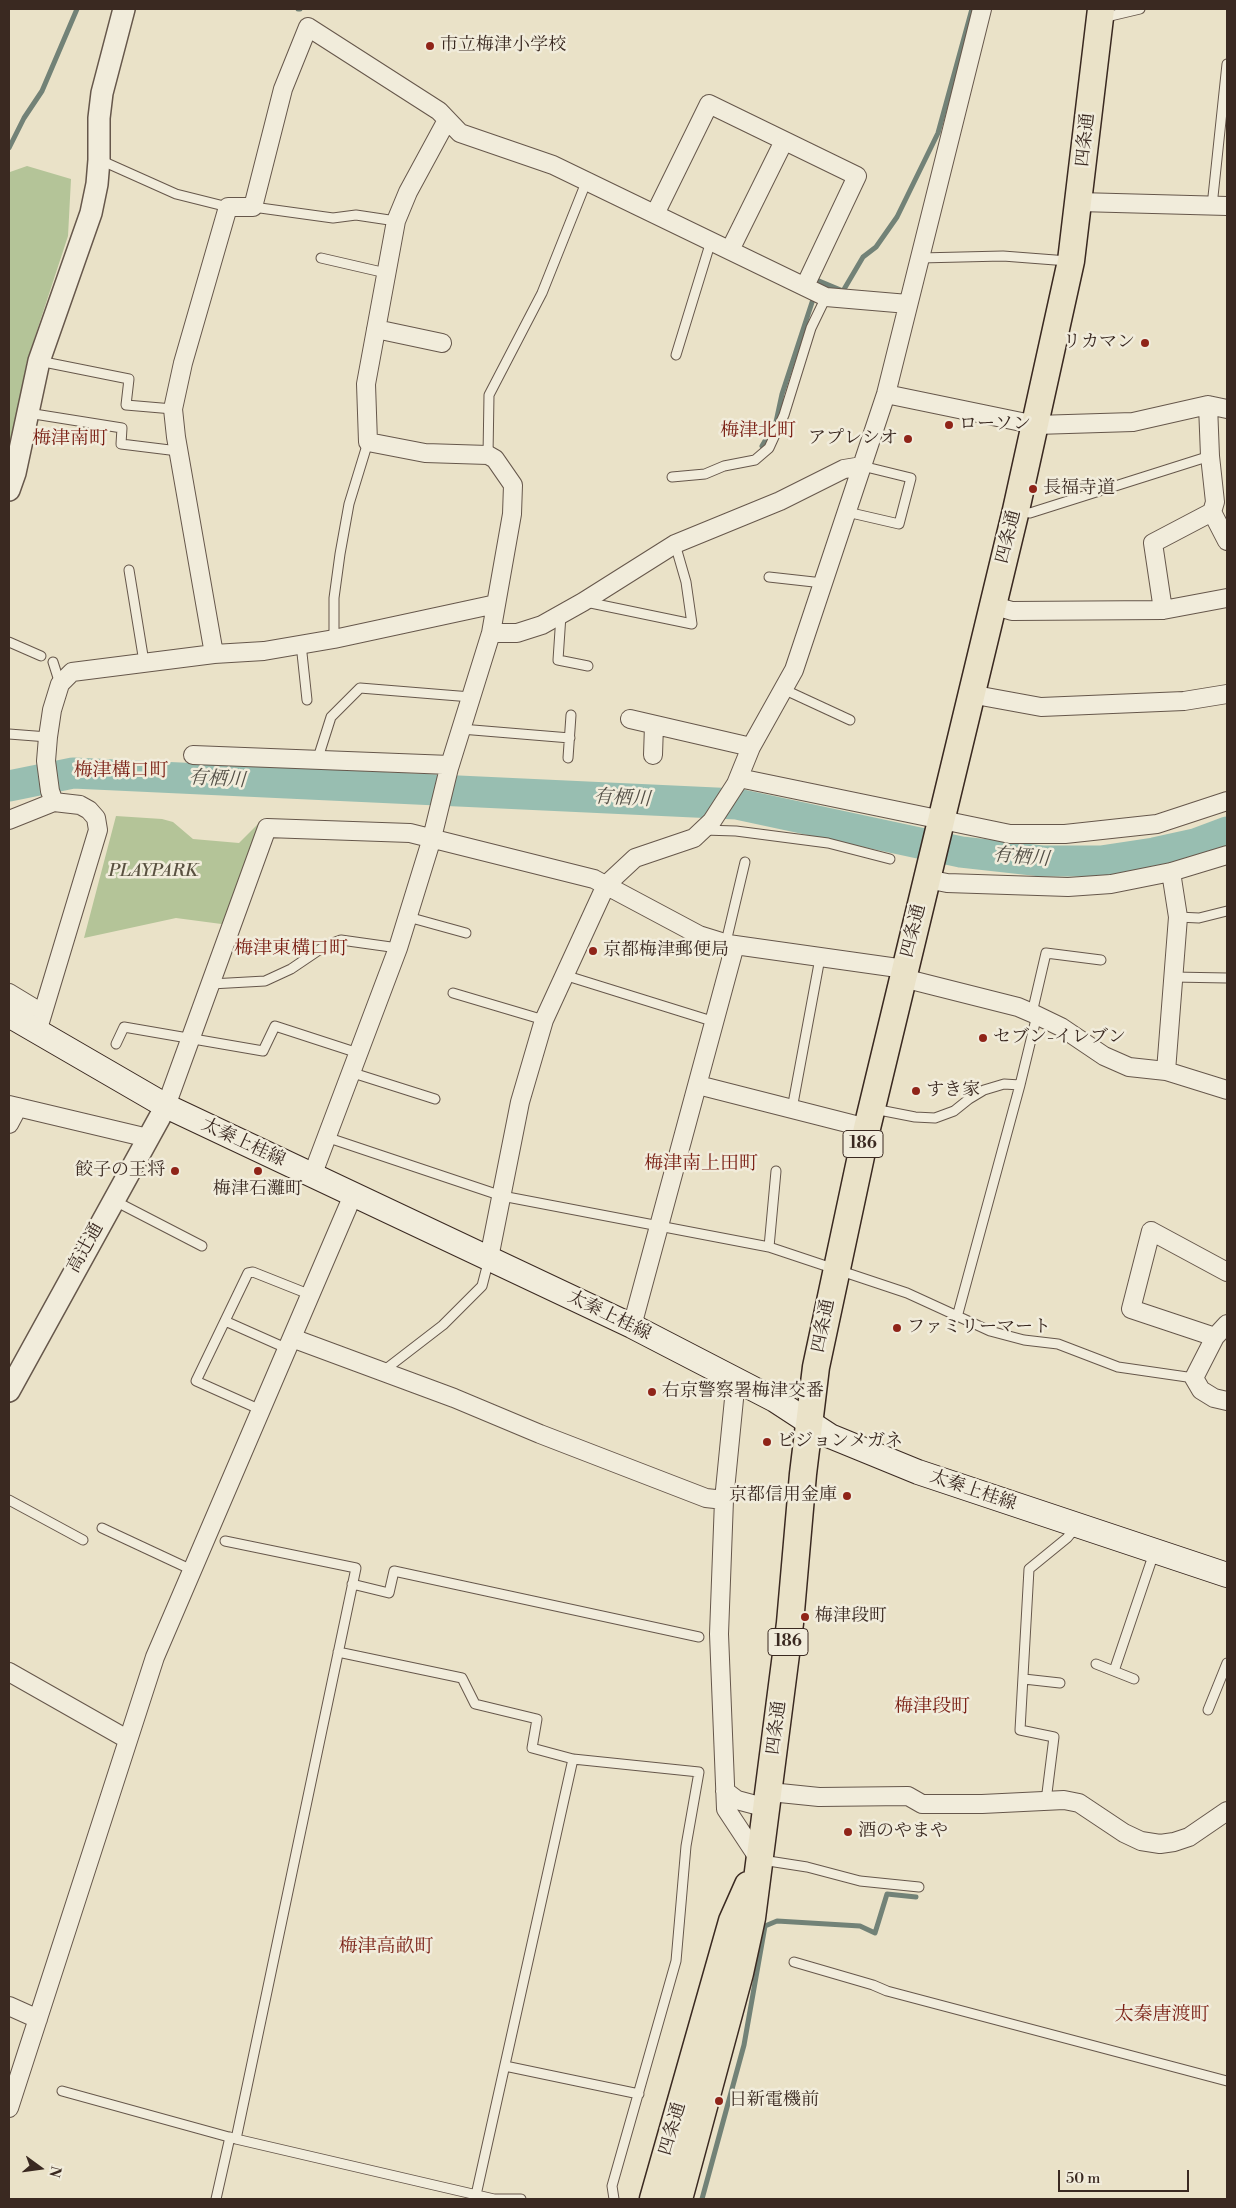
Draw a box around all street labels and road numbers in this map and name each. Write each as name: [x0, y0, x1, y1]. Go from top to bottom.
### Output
street label: 四条通: [1072, 112, 1100, 168]
street label: 四条通: [992, 508, 1026, 566]
street label: 四条通: [897, 902, 931, 960]
street label: 太秦上桂線: [198, 1114, 288, 1172]
road number: 186: [843, 1130, 883, 1158]
street label: 高辻通: [63, 1219, 109, 1277]
street label: 太秦上桂線: [564, 1287, 654, 1345]
street label: 四条通: [808, 1297, 840, 1355]
street label: 太秦上桂線: [927, 1466, 1019, 1516]
road number: 186: [768, 1628, 808, 1655]
street label: 四条通: [763, 1700, 791, 1756]
street label: 四条通: [655, 2100, 691, 2158]

